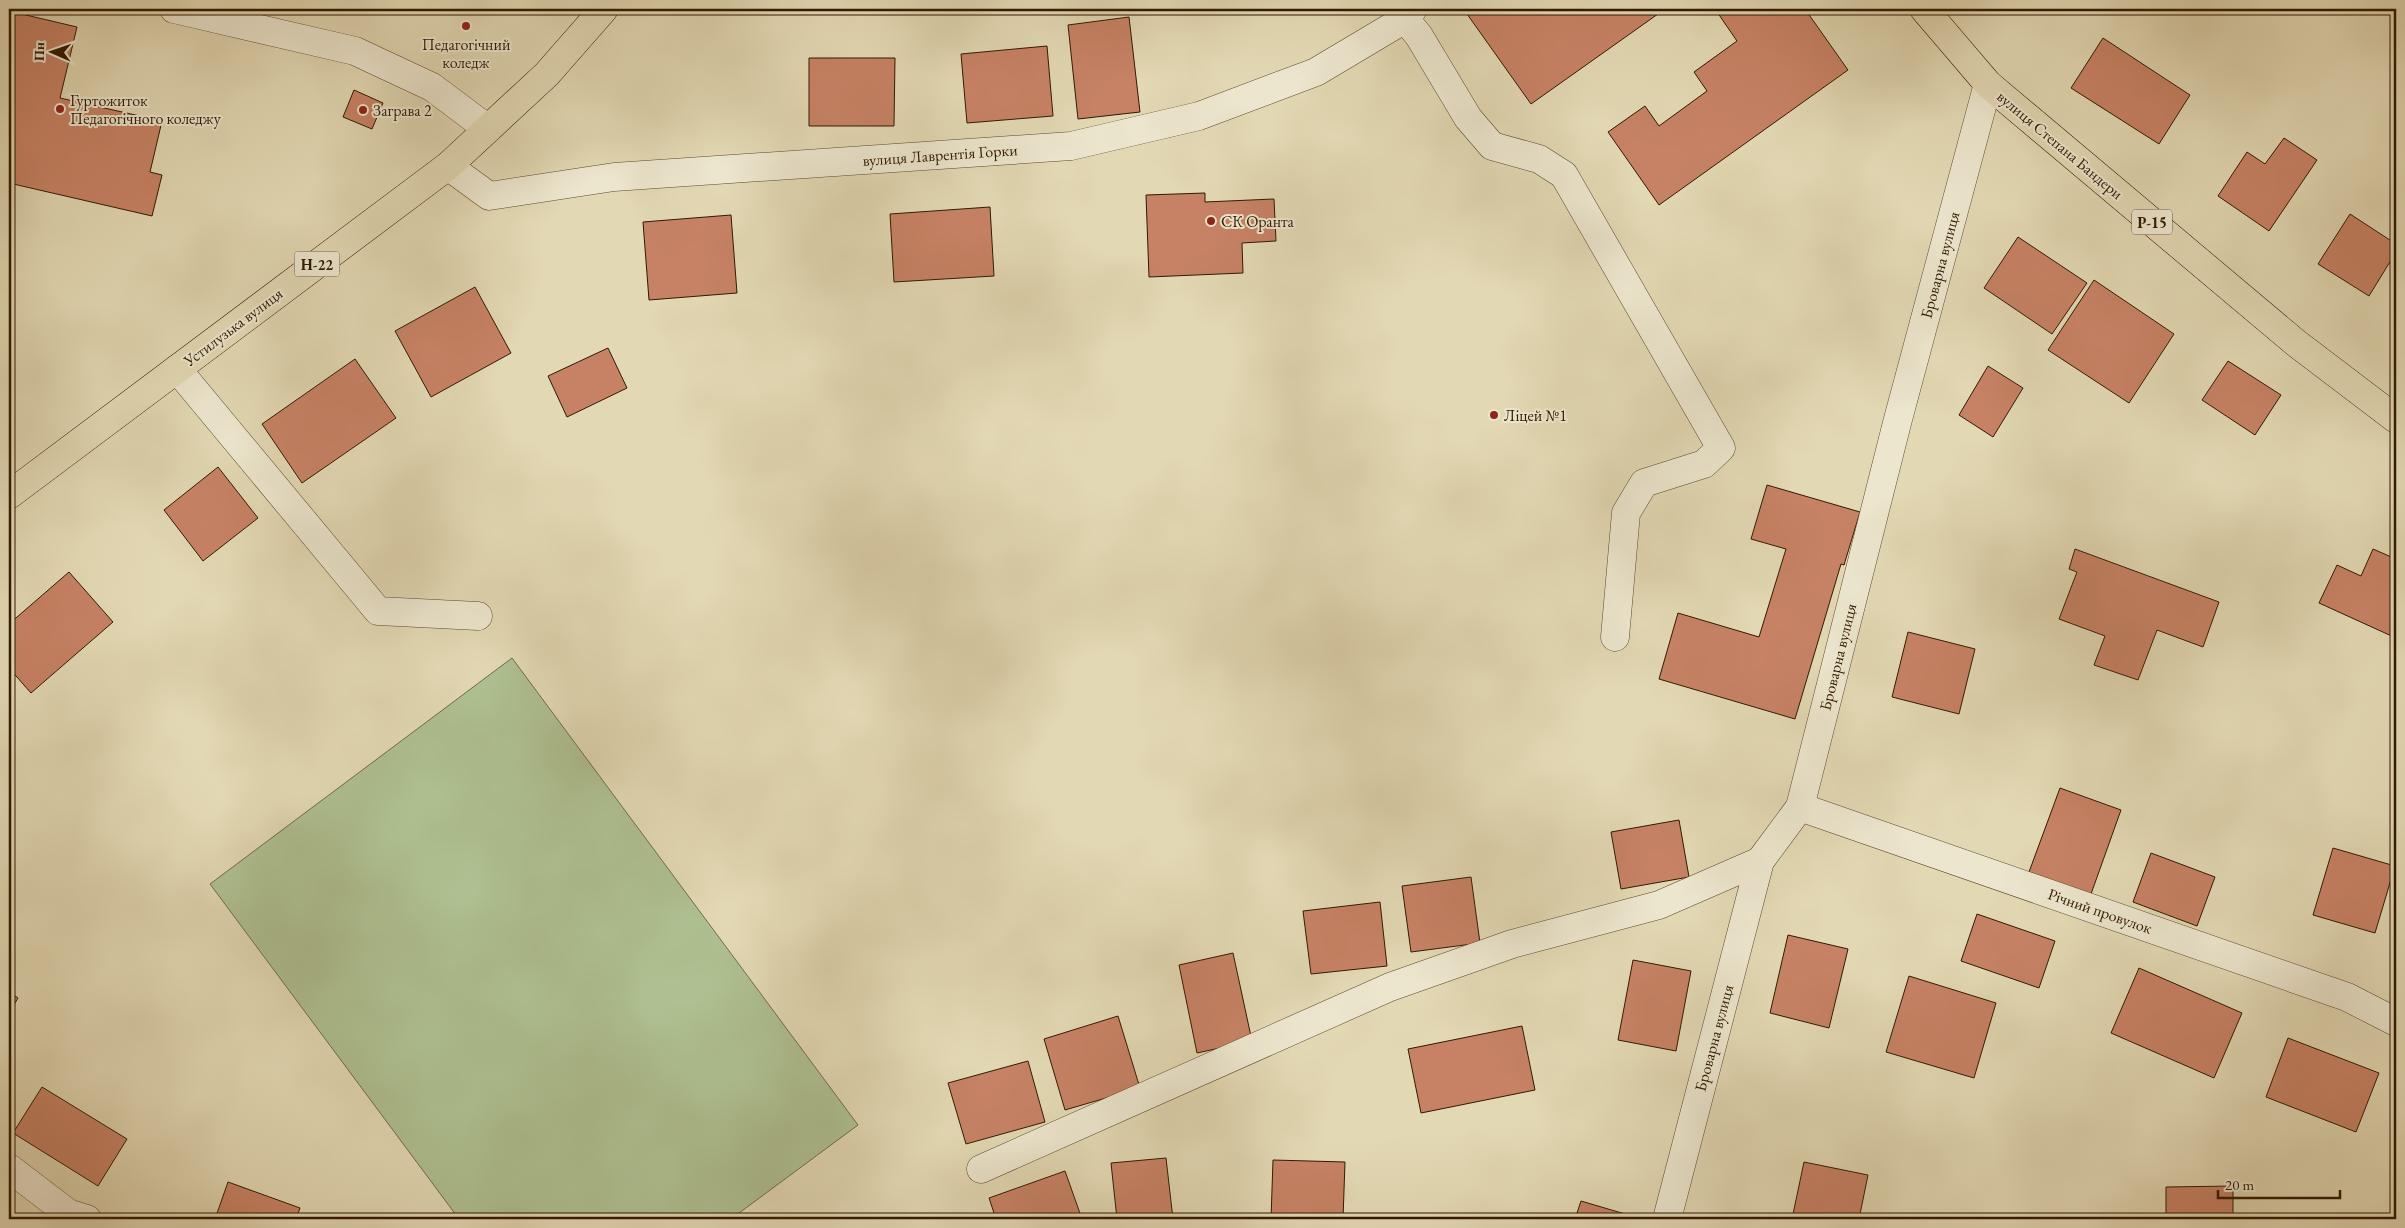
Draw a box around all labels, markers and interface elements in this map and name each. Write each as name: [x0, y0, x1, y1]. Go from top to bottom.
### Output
marker: Педагогічний коледж: [460, 20, 472, 32]
north arrow: [28, 28, 78, 78]
place label: Педагогічний коледж: [422, 34, 511, 73]
text: Пн: [30, 42, 48, 61]
street label: вулиця Степана Бандери: [1992, 86, 2128, 204]
place label: Гуртожиток Педагогічного коледжу: [70, 90, 222, 129]
place label: Заграва 2: [373, 100, 432, 121]
marker: Гуртожиток Педагогічного коледжу: [54, 103, 66, 115]
marker: Заграва 2: [357, 104, 369, 116]
street label: вулиця Лаврентія Горки: [862, 139, 1019, 171]
street label: Броварна вулиця: [1916, 209, 1964, 321]
road number: Р-15: [2132, 210, 2172, 234]
place label: СК Оранта: [1221, 211, 1295, 232]
marker: СК Оранта: [1205, 215, 1217, 227]
road number: Н-22: [294, 252, 340, 276]
street label: Устилузька вулиця: [179, 283, 287, 372]
place label: Ліцей №1: [1504, 405, 1567, 426]
marker: Ліцей №1: [1488, 409, 1500, 421]
street label: Броварна вулиця: [1815, 601, 1861, 713]
street label: Річний провулок: [2045, 883, 2155, 939]
street label: Броварна вулиця: [1690, 982, 1738, 1094]
scale bar: [2218, 1168, 2340, 1200]
text: 20 m: [2225, 1175, 2254, 1194]

